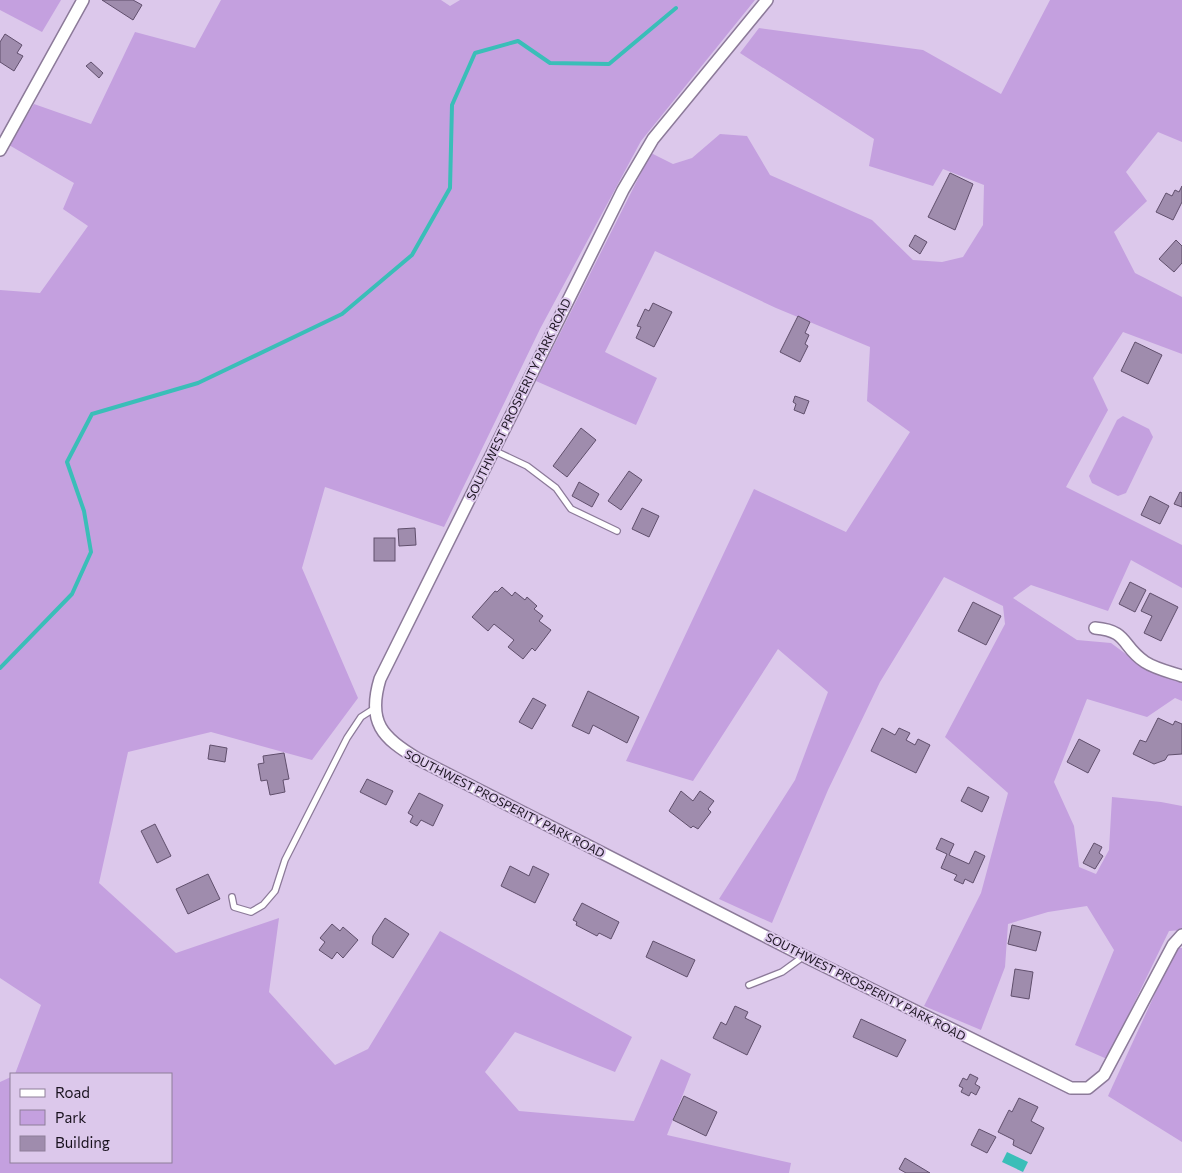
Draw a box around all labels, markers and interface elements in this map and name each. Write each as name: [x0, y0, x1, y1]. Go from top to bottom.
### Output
street label: SOUTHWEST PROSPERITY PARK ROAD: [463, 296, 573, 502]
street label: SOUTHWEST PROSPERITY PARK ROAD: [403, 746, 607, 860]
street label: SOUTHWEST PROSPERITY PARK ROAD: [764, 929, 968, 1043]
legend: [10, 1073, 172, 1163]
text: Road: [55, 1083, 90, 1101]
text: Park: [55, 1108, 86, 1126]
text: Building: [55, 1133, 110, 1151]

